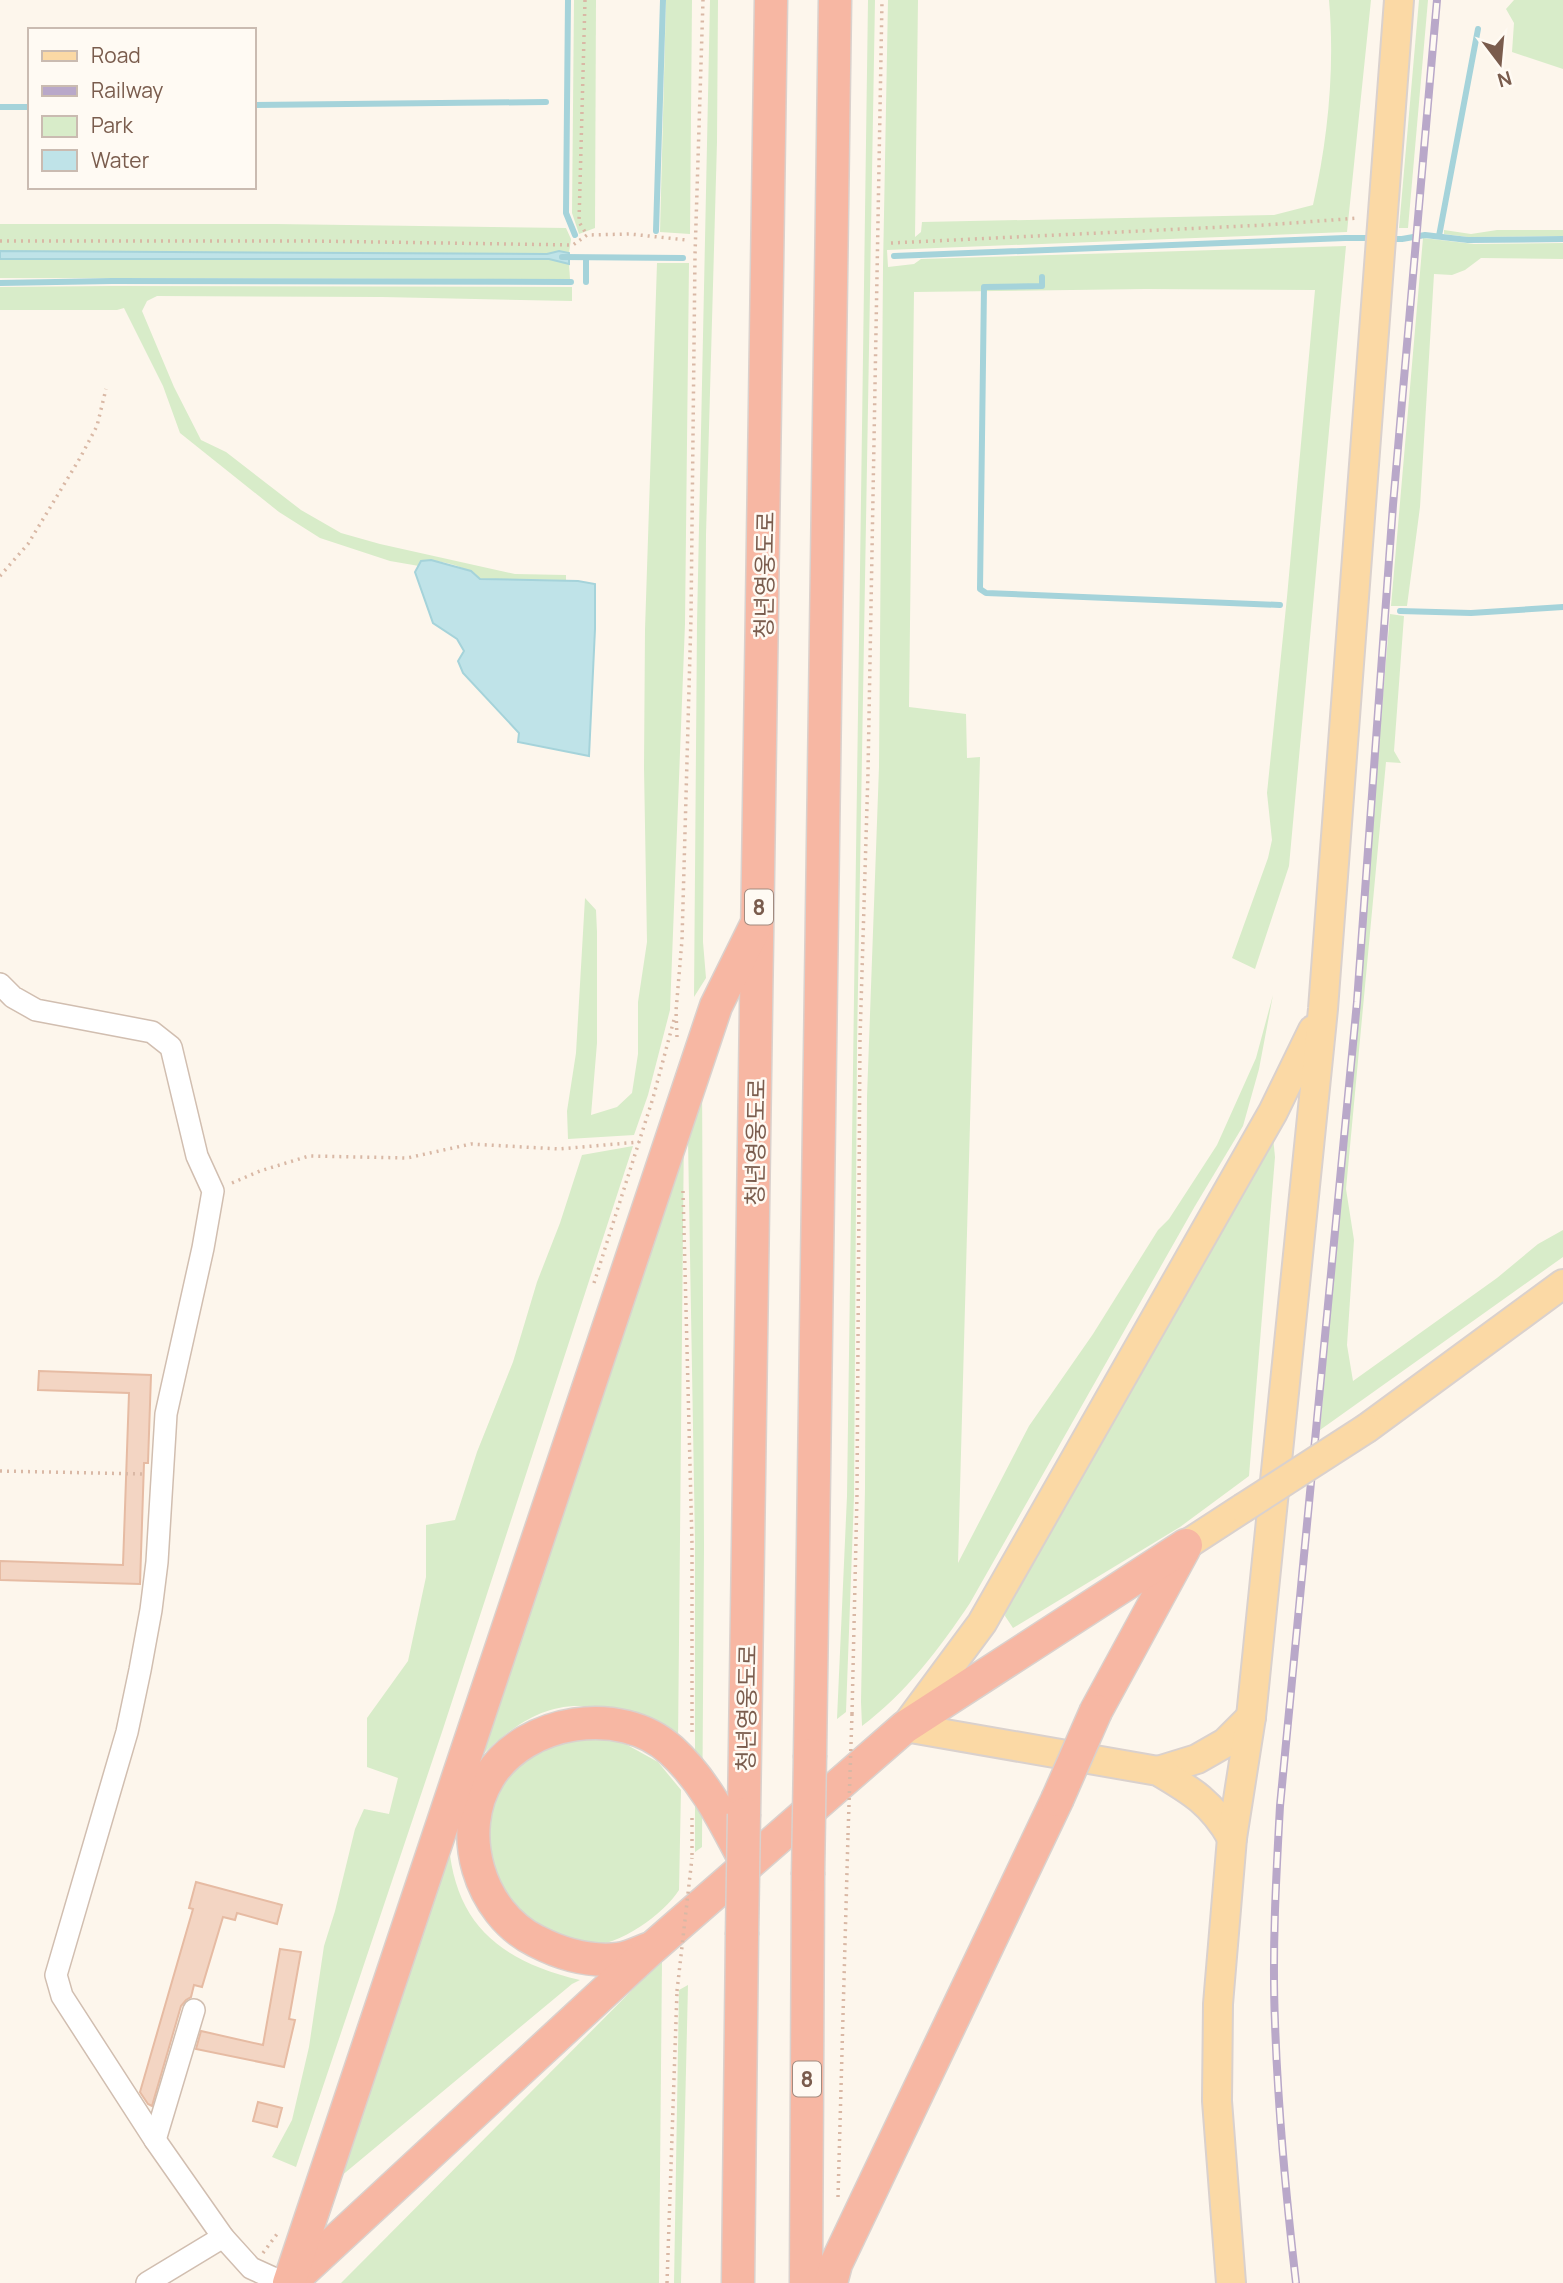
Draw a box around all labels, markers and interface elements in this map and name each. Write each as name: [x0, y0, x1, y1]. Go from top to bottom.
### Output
legend: [28, 28, 256, 189]
north arrow: [1465, 28, 1535, 98]
text: Road: [91, 41, 141, 69]
text: N: [1495, 65, 1515, 94]
text: Railway: [91, 76, 163, 104]
text: Park: [91, 111, 133, 139]
text: Water: [91, 146, 150, 174]
street label: 청년영웅도로: [747, 511, 781, 639]
road number: 8: [745, 890, 773, 925]
street label: 청년영웅도로: [738, 1078, 772, 1206]
street label: 청년영웅도로: [729, 1644, 763, 1772]
road number: 8: [793, 2062, 821, 2096]

